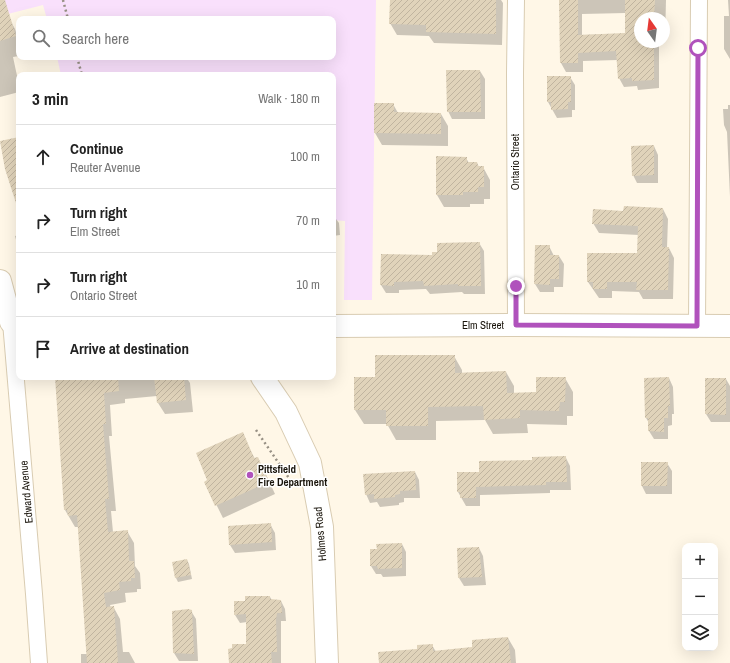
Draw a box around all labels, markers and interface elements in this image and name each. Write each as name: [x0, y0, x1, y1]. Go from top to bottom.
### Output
north arrow: [634, 12, 670, 48]
search box: [16, 16, 336, 60]
icon: search: [30, 27, 52, 49]
text: Search here: [62, 28, 129, 49]
route start: [689, 39, 707, 57]
text: 3 min: [32, 87, 68, 110]
text: Walk · 180 m: [258, 90, 320, 107]
street label: Ontario Street: [508, 133, 522, 190]
text: Continue: [70, 138, 123, 159]
icon: ahead: [32, 146, 54, 168]
text: 100 m: [290, 148, 320, 165]
text: Reuter Avenue: [70, 159, 140, 176]
text: Turn right: [70, 202, 127, 223]
icon: right: [32, 210, 54, 232]
text: 70 m: [296, 212, 320, 229]
text: Elm Street: [70, 223, 120, 240]
text: Turn right: [70, 266, 127, 287]
icon: right: [32, 274, 54, 296]
text: 10 m: [296, 276, 320, 293]
route end: [507, 277, 525, 295]
text: Ontario Street: [70, 287, 137, 304]
street label: Elm Street: [462, 318, 505, 332]
icon: arrive: [32, 338, 54, 360]
text: Arrive at destination: [70, 338, 189, 359]
street label: Edward Avenue: [16, 460, 36, 524]
place label: Pittsfield Fire Department: [258, 462, 327, 489]
marker: Pittsfield Fire Department: [245, 470, 255, 480]
street label: Holmes Road: [311, 506, 329, 562]
map controls: [682, 543, 718, 651]
button: +: [682, 543, 718, 579]
button: −: [682, 579, 718, 615]
button: layers: [682, 615, 718, 651]

